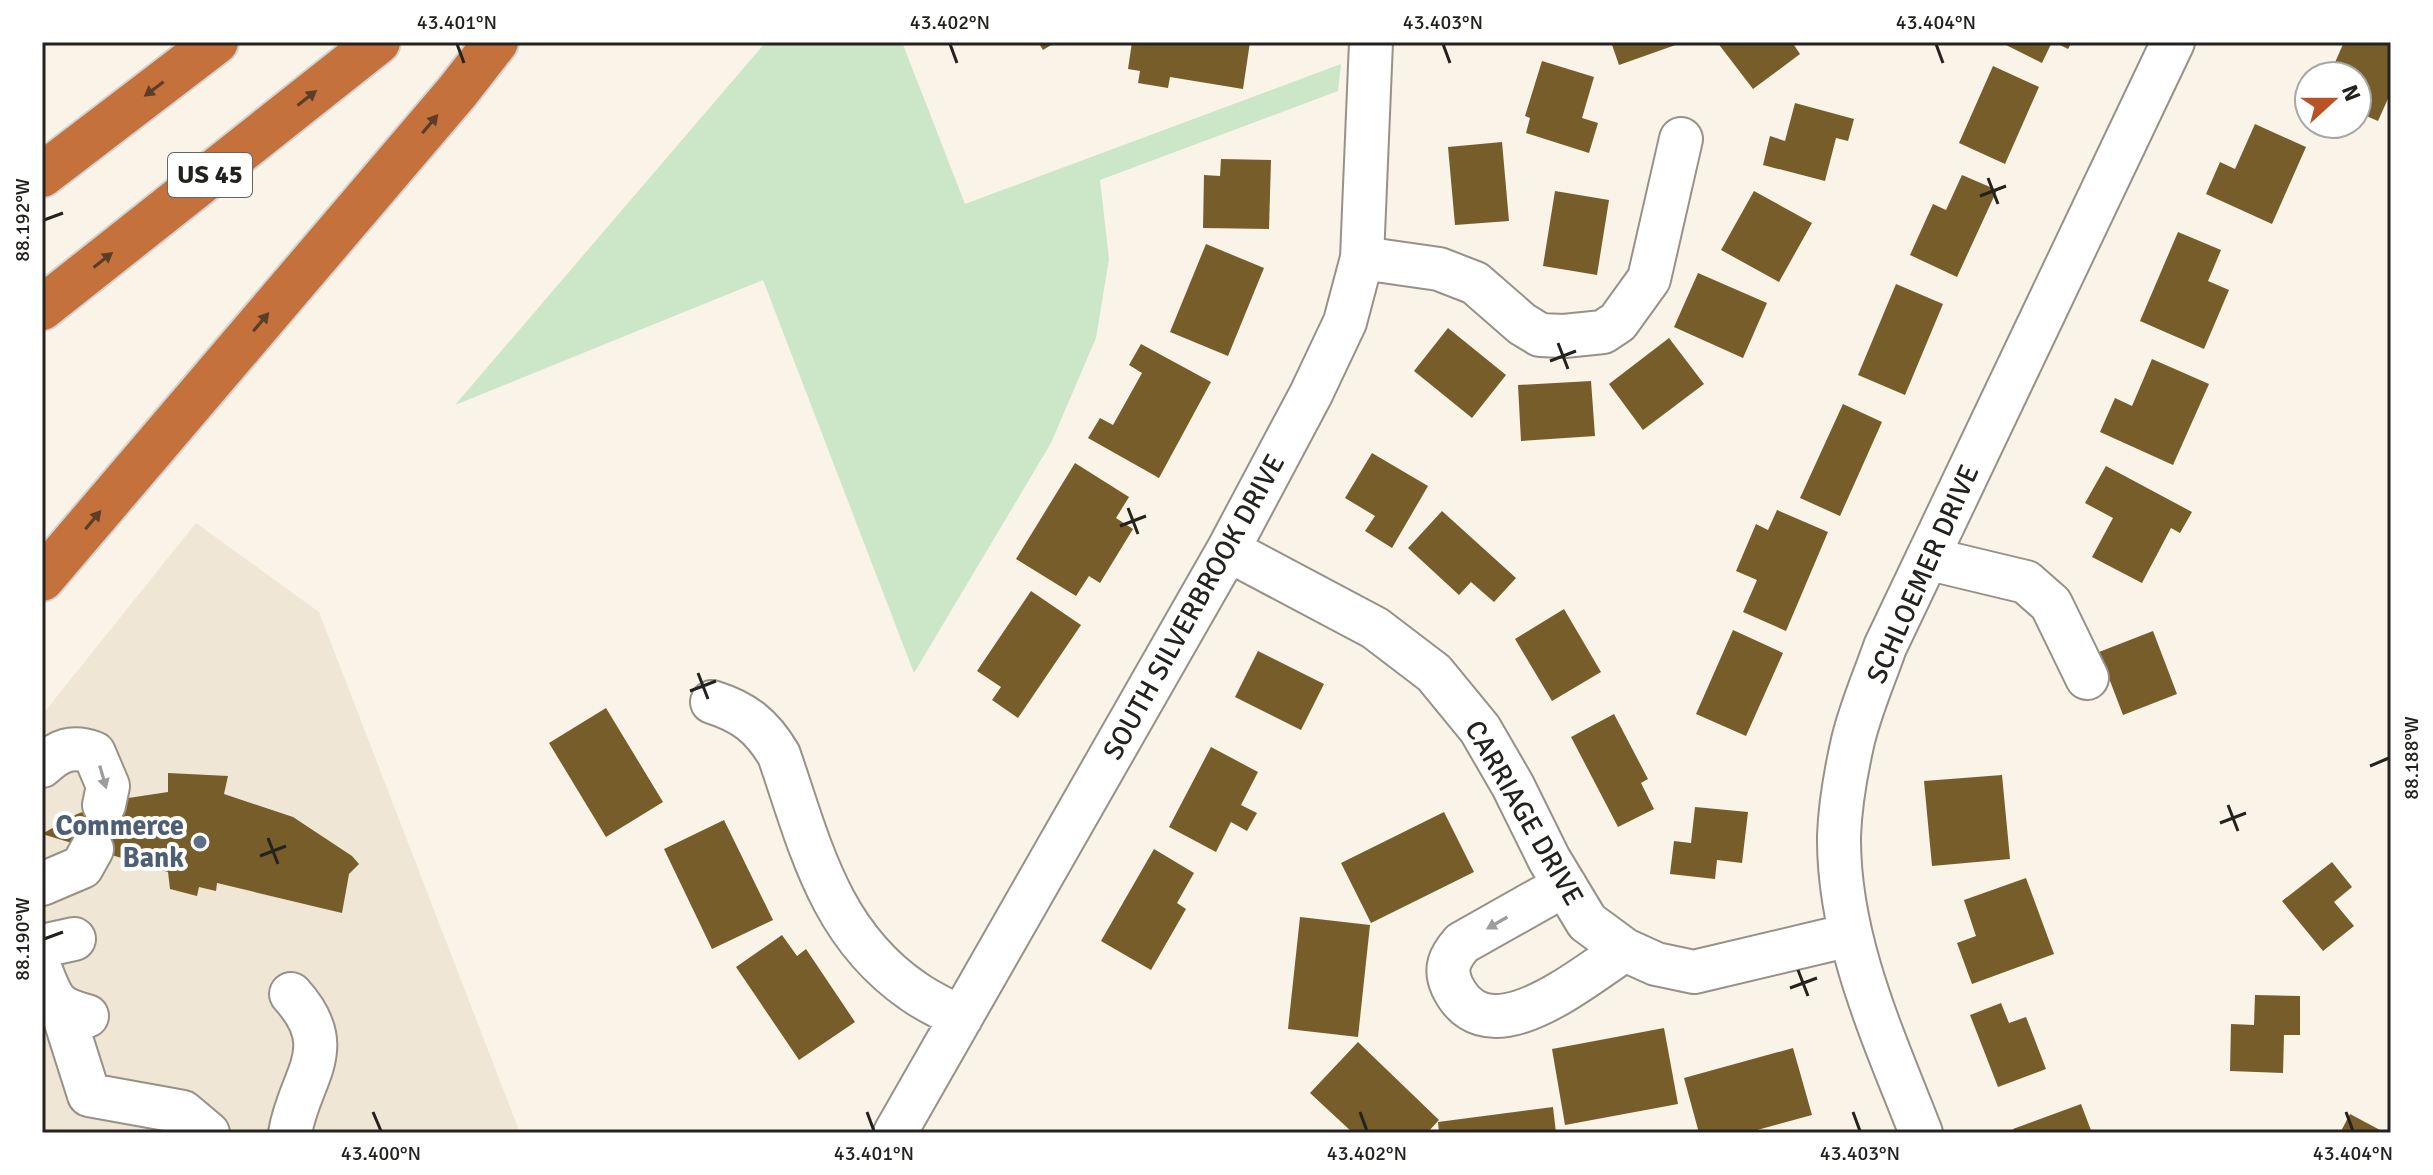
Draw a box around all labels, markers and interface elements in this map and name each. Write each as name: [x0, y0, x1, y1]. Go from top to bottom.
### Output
text: 43.401°N: [417, 10, 497, 35]
text: 43.402°N: [910, 10, 990, 35]
text: 43.403°N: [1403, 10, 1483, 35]
text: 43.404°N: [1896, 10, 1976, 35]
north arrow: [2293, 60, 2373, 140]
one-way arrow: [144, 81, 164, 97]
text: N: [2336, 81, 2367, 105]
one-way arrow: [297, 91, 317, 107]
one-way arrow: [420, 114, 438, 134]
road number: US 45: [168, 153, 252, 197]
text: 88.192°W: [10, 178, 35, 262]
one-way arrow: [93, 252, 113, 269]
one-way arrow: [252, 312, 269, 332]
street label: SOUTH SILVERBROOK DRIVE: [1096, 448, 1292, 766]
street label: SCHLOEMER DRIVE: [1859, 459, 1987, 689]
one-way arrow: [83, 510, 101, 530]
street label: CARRIAGE DRIVE: [1457, 715, 1591, 911]
text: 88.188°W: [2399, 716, 2424, 800]
one-way arrow: [98, 765, 110, 790]
place label: Commerce Bank: [56, 809, 184, 875]
marker: Commerce Bank: [191, 833, 209, 851]
text: 88.190°W: [10, 897, 35, 981]
one-way arrow: [1486, 916, 1508, 930]
text: 43.400°N: [341, 1141, 421, 1166]
text: 43.401°N: [834, 1141, 914, 1166]
text: 43.402°N: [1327, 1141, 1407, 1166]
text: 43.403°N: [1820, 1141, 1900, 1166]
text: 43.404°N: [2313, 1141, 2393, 1166]

